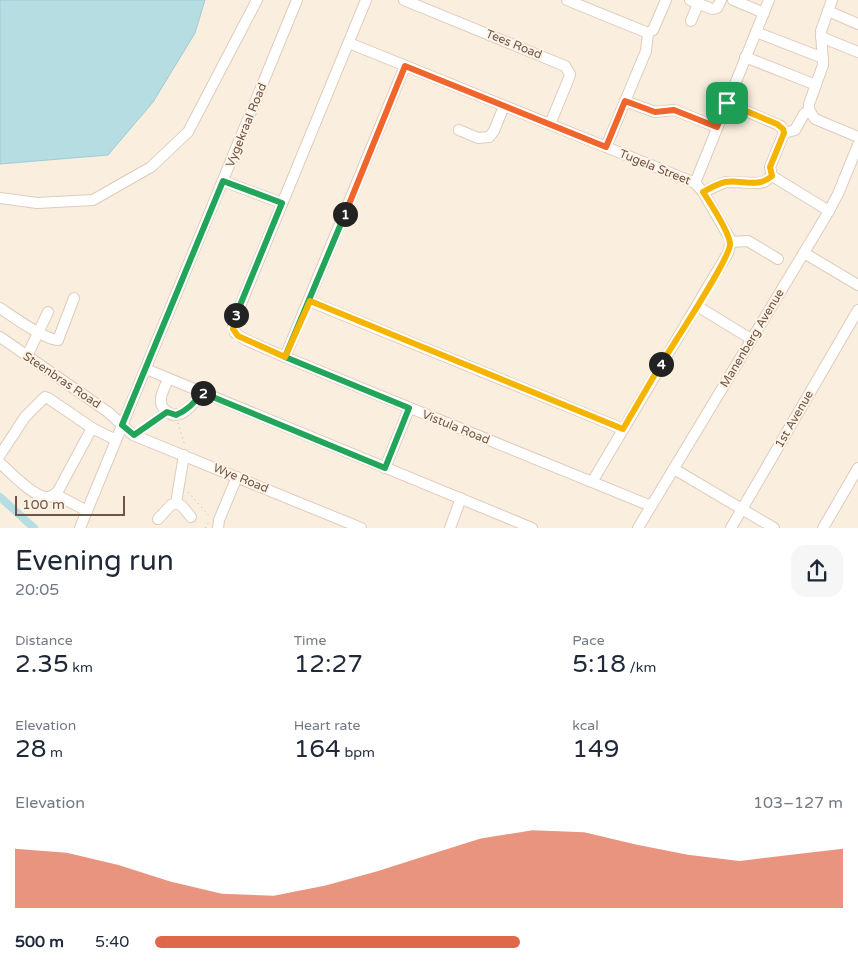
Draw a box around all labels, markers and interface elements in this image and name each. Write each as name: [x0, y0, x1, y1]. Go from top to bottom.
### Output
street label: Tees Road: [484, 26, 544, 62]
street label: Vygekraal Road: [223, 81, 269, 169]
pin: [706, 82, 748, 124]
icon: arrive: [713, 89, 741, 117]
street label: Tugela Street: [617, 146, 693, 188]
pin: 1: [332, 202, 358, 226]
text: 1: [341, 206, 350, 223]
street label: Manenberg Avenue: [717, 286, 787, 390]
pin: 3: [224, 302, 248, 328]
text: 3: [232, 307, 241, 324]
street label: Steenbras Road: [21, 349, 103, 411]
pin: 4: [648, 352, 674, 376]
text: 4: [657, 356, 666, 373]
pin: 2: [190, 380, 216, 406]
text: 2: [199, 385, 208, 402]
street label: 1st Avenue: [772, 388, 816, 450]
street label: Vistula Road: [420, 407, 492, 447]
street label: Wye Road: [211, 461, 271, 495]
scale bar: [15, 492, 125, 516]
text: 100 m: [22, 496, 65, 513]
text: Evening run: [15, 544, 174, 578]
button: share: [791, 545, 843, 597]
text: 20:05: [15, 580, 59, 600]
text: Distance: [15, 632, 73, 649]
text: Time: [294, 632, 326, 649]
text: Pace: [572, 632, 605, 649]
text: 2.35: [15, 649, 69, 679]
text: 12:27: [294, 649, 363, 679]
text: 5:18: [572, 649, 626, 679]
text: km: [69, 659, 93, 676]
text: /km: [626, 659, 656, 676]
text: Elevation: [15, 717, 76, 734]
text: Heart rate: [294, 717, 360, 734]
text: kcal: [572, 717, 599, 734]
text: 28: [15, 734, 46, 764]
text: 164: [294, 734, 341, 764]
text: 149: [572, 734, 619, 764]
text: m: [46, 744, 63, 761]
text: bpm: [341, 744, 375, 761]
text: Elevation: [15, 793, 85, 813]
text: 103–127 m: [753, 793, 843, 813]
text: 500 m: [15, 932, 64, 952]
text: 5:40: [95, 932, 129, 952]

